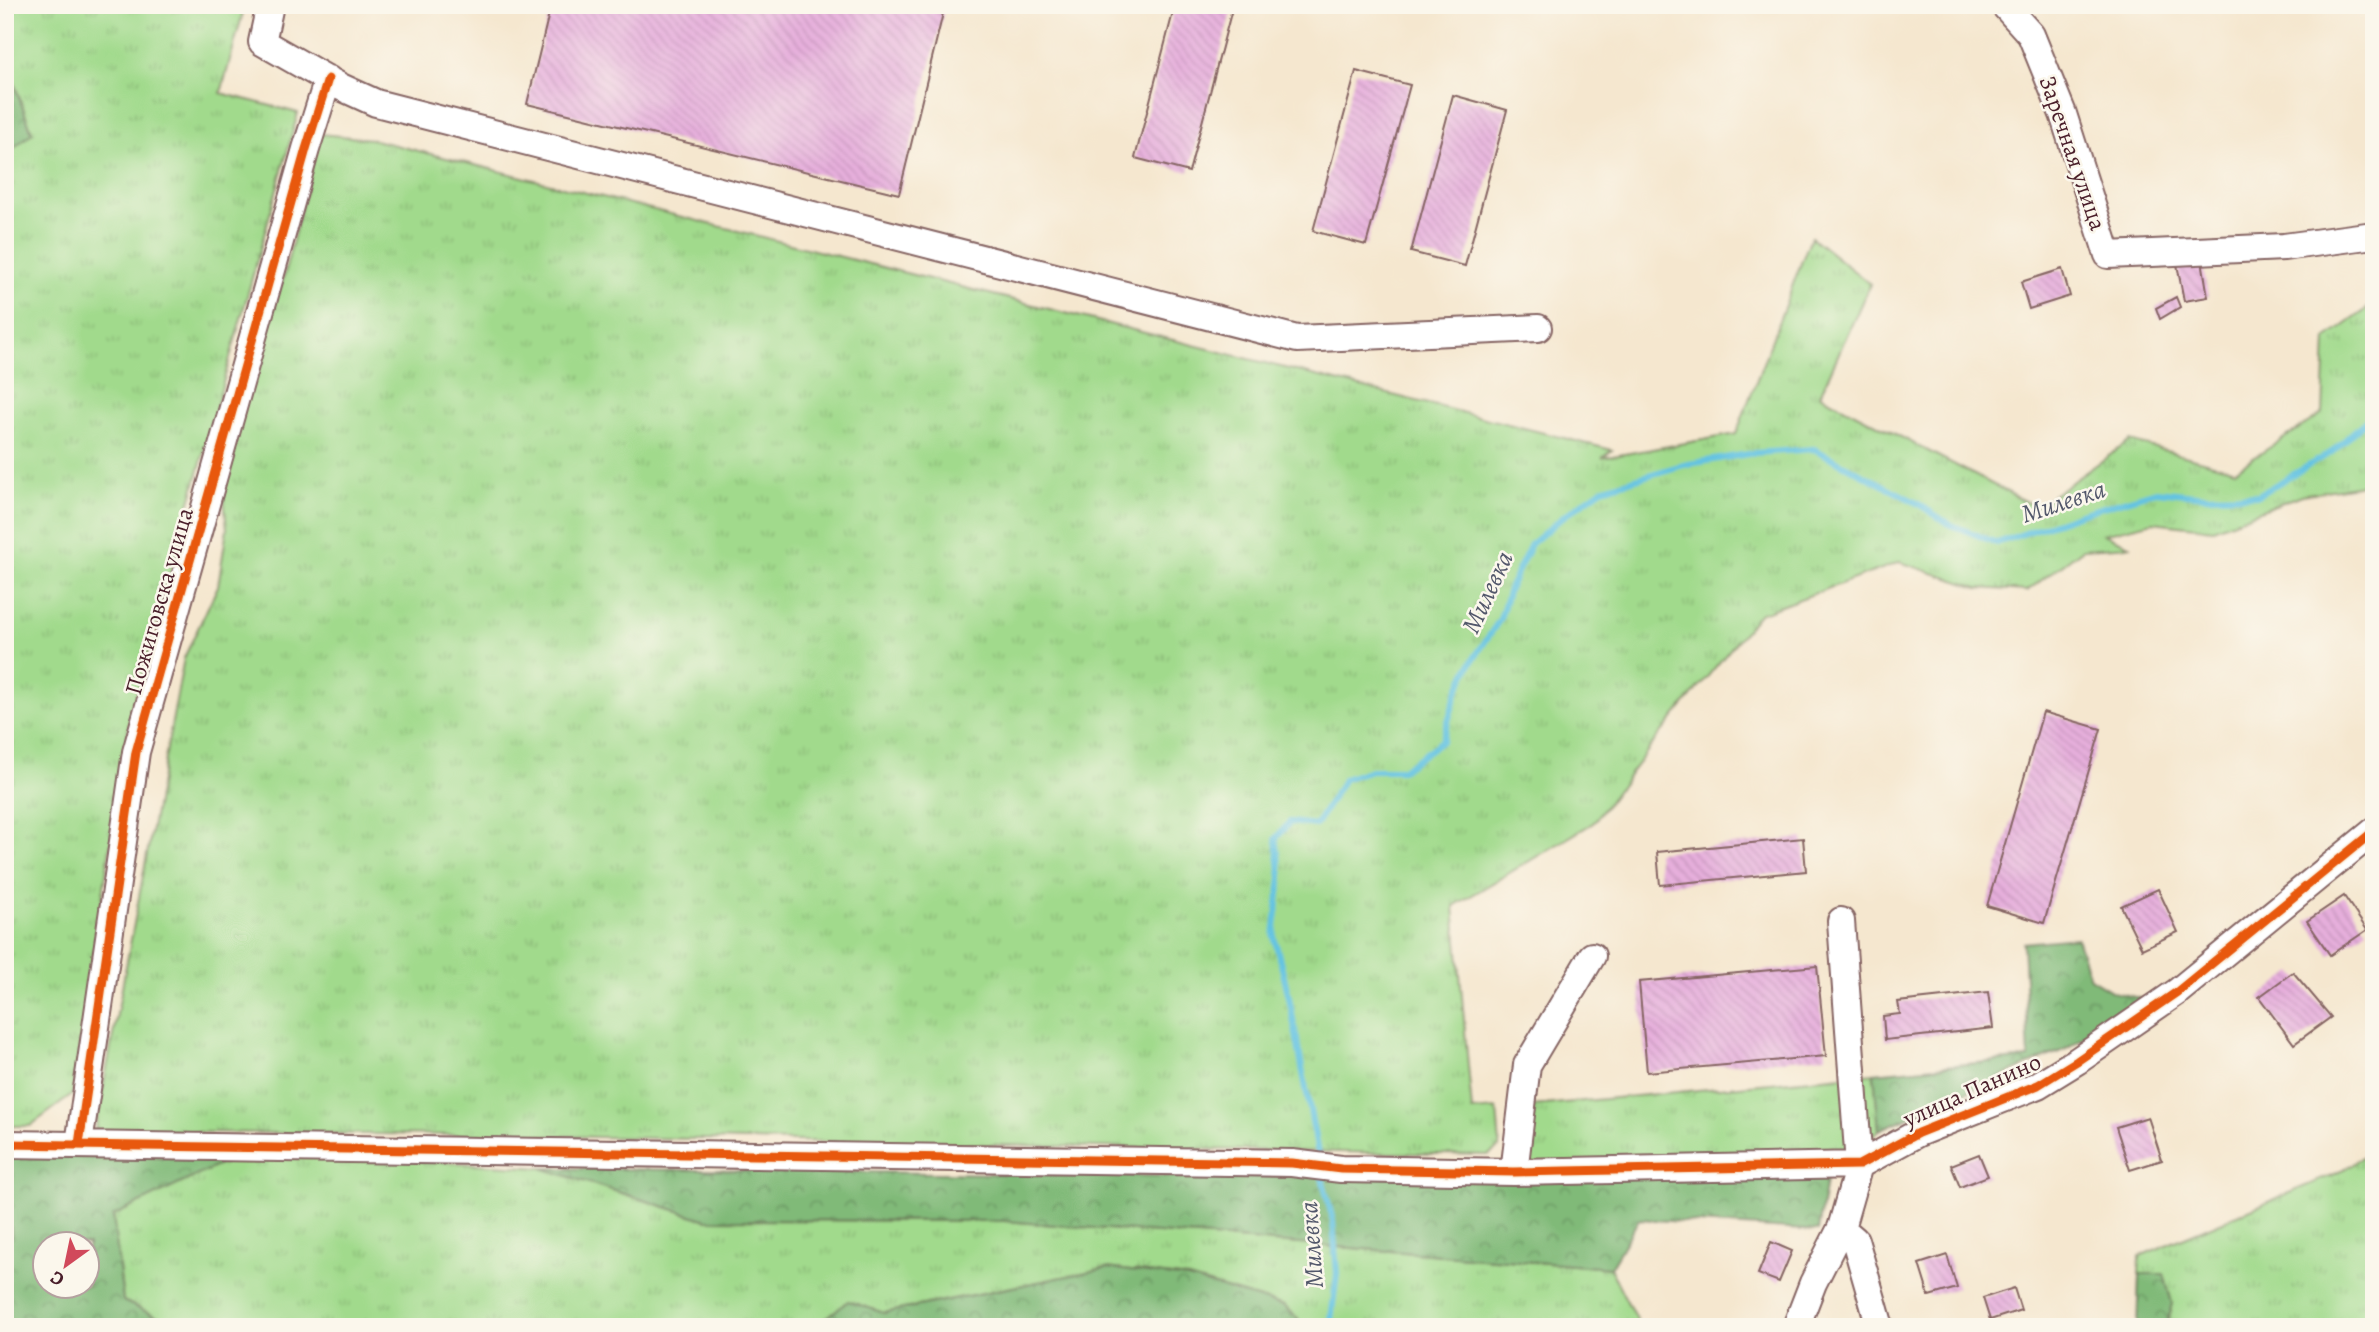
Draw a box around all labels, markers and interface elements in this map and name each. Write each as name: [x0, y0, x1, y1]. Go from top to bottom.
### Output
street label: Заречная улица: [2032, 71, 2114, 235]
water label: Милевка: [2016, 471, 2110, 532]
street label: Пожиговска улица: [117, 504, 201, 698]
water label: Милевка: [1453, 545, 1522, 639]
street label: улица Панино: [1897, 1045, 2046, 1135]
water label: Милевка: [1291, 1200, 1332, 1290]
north arrow: [32, 1230, 102, 1300]
text: С: [45, 1264, 69, 1293]

